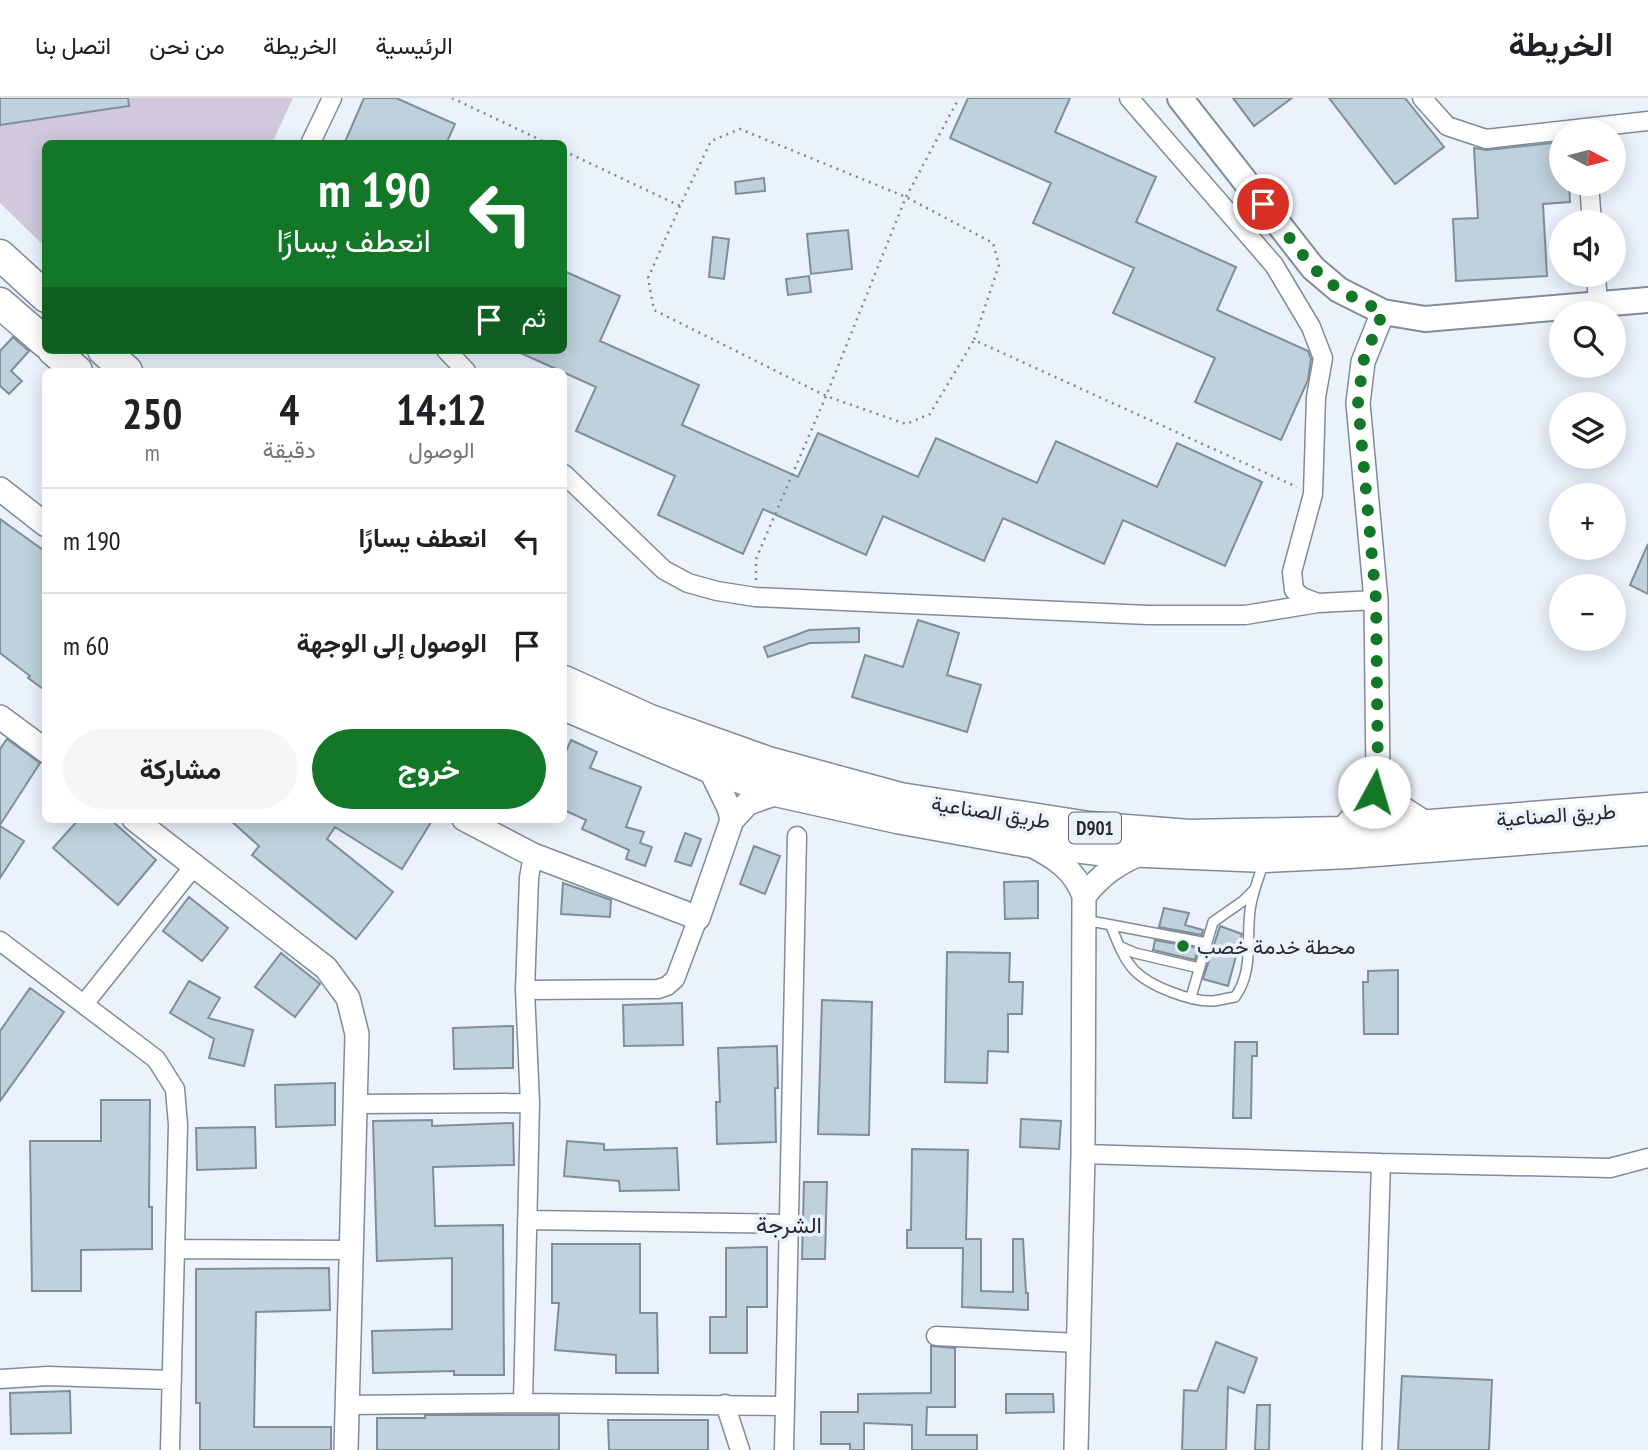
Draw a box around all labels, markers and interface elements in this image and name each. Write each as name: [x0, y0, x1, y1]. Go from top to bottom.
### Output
text: الخريطة: [1509, 22, 1613, 65]
text: اتصل بنا: [35, 30, 111, 61]
text: من نحن: [149, 30, 225, 61]
text: الخريطة: [263, 30, 337, 61]
text: الرئيسية: [375, 30, 453, 61]
north arrow: [1549, 119, 1626, 196]
map controls: [1549, 119, 1626, 651]
text: 190 m: [318, 157, 431, 221]
icon: left: [455, 168, 546, 259]
pin: [1233, 174, 1293, 234]
icon: arrive: [1244, 185, 1282, 223]
button: sound: [1549, 210, 1626, 287]
text: انعطف يسارًا: [276, 219, 431, 261]
icon: arrive: [470, 301, 508, 339]
text: ثم: [522, 301, 546, 334]
button: search: [1549, 301, 1626, 378]
text: 4: [279, 382, 299, 437]
text: 14:12: [396, 382, 487, 437]
text: 250: [122, 386, 182, 441]
button: layers: [1549, 392, 1626, 469]
text: دقيقة: [263, 435, 316, 464]
text: الوصول: [408, 435, 475, 464]
text: m: [145, 438, 160, 467]
button: +: [1549, 483, 1626, 560]
text: انعطف يسارًا: [359, 521, 487, 554]
icon: left: [508, 522, 546, 560]
text: 190 m: [63, 524, 121, 557]
button: −: [1549, 574, 1626, 651]
text: الوصول إلى الوجهة: [297, 626, 487, 659]
icon: arrive: [508, 627, 546, 665]
text: 60 m: [63, 629, 109, 662]
button: مشاركة: [63, 729, 298, 809]
button: خروج: [312, 729, 546, 809]
position arrow: [1337, 755, 1411, 829]
street label: طريق الصناعية: [930, 789, 1052, 835]
street label: طريق الصناعية: [1495, 797, 1617, 833]
road number: D901: [1069, 813, 1121, 844]
place label: محطة خدمة خصب: [1197, 933, 1355, 960]
marker: محطة خدمة خصب: [1175, 938, 1191, 954]
district label: الشرجة: [756, 1210, 822, 1240]

